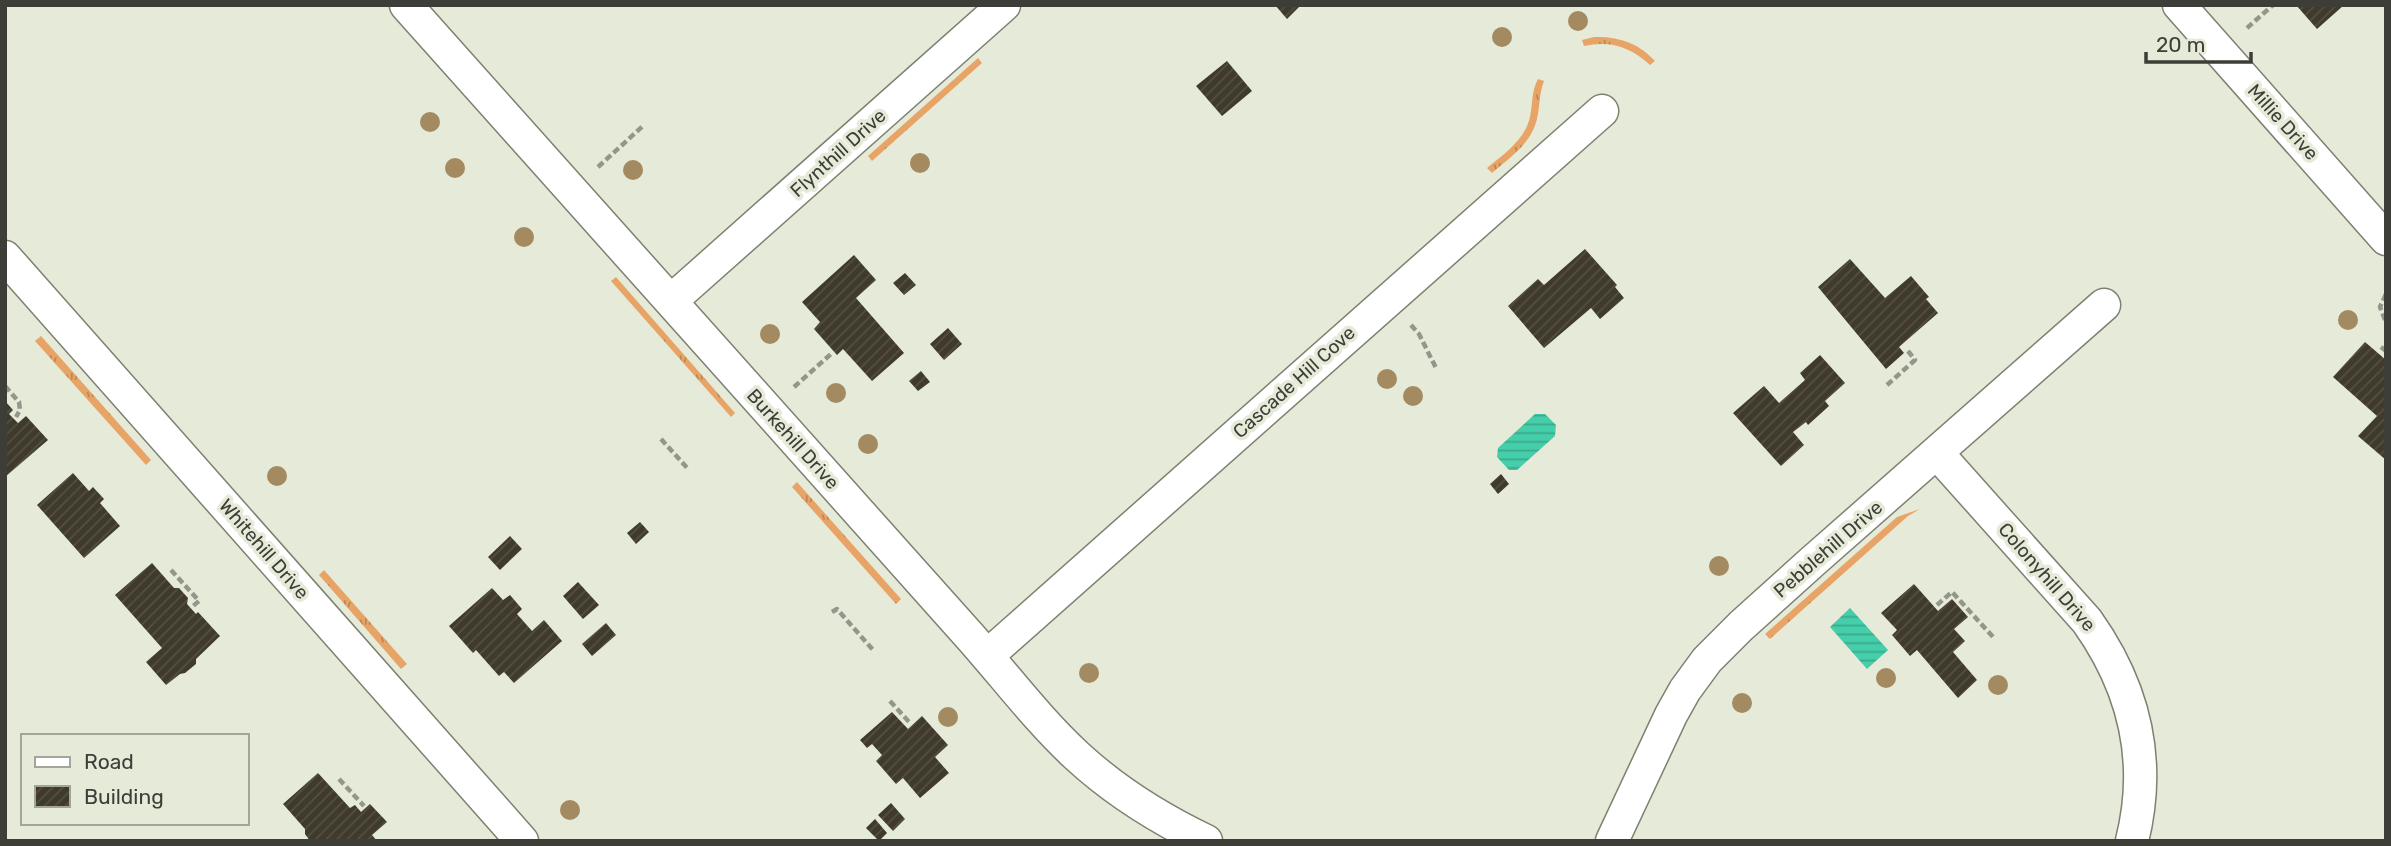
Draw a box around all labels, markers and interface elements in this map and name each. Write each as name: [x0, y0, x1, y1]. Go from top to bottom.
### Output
scale bar: [2146, 21, 2251, 65]
text: 20 m: [2156, 32, 2205, 57]
street label: Millie Drive: [2243, 79, 2323, 165]
street label: Flynthill Drive: [785, 104, 891, 202]
street label: Cascade Hill Cove: [1228, 321, 1360, 443]
street label: Burkehill Drive: [742, 384, 844, 494]
street label: Whitehill Drive: [214, 494, 314, 604]
street label: Pebblehill Drive: [1769, 496, 1887, 602]
street label: Colonyhill Drive: [1994, 518, 2100, 636]
legend: [21, 734, 248, 825]
text: Road: [84, 749, 134, 774]
text: Building: [84, 784, 164, 809]

